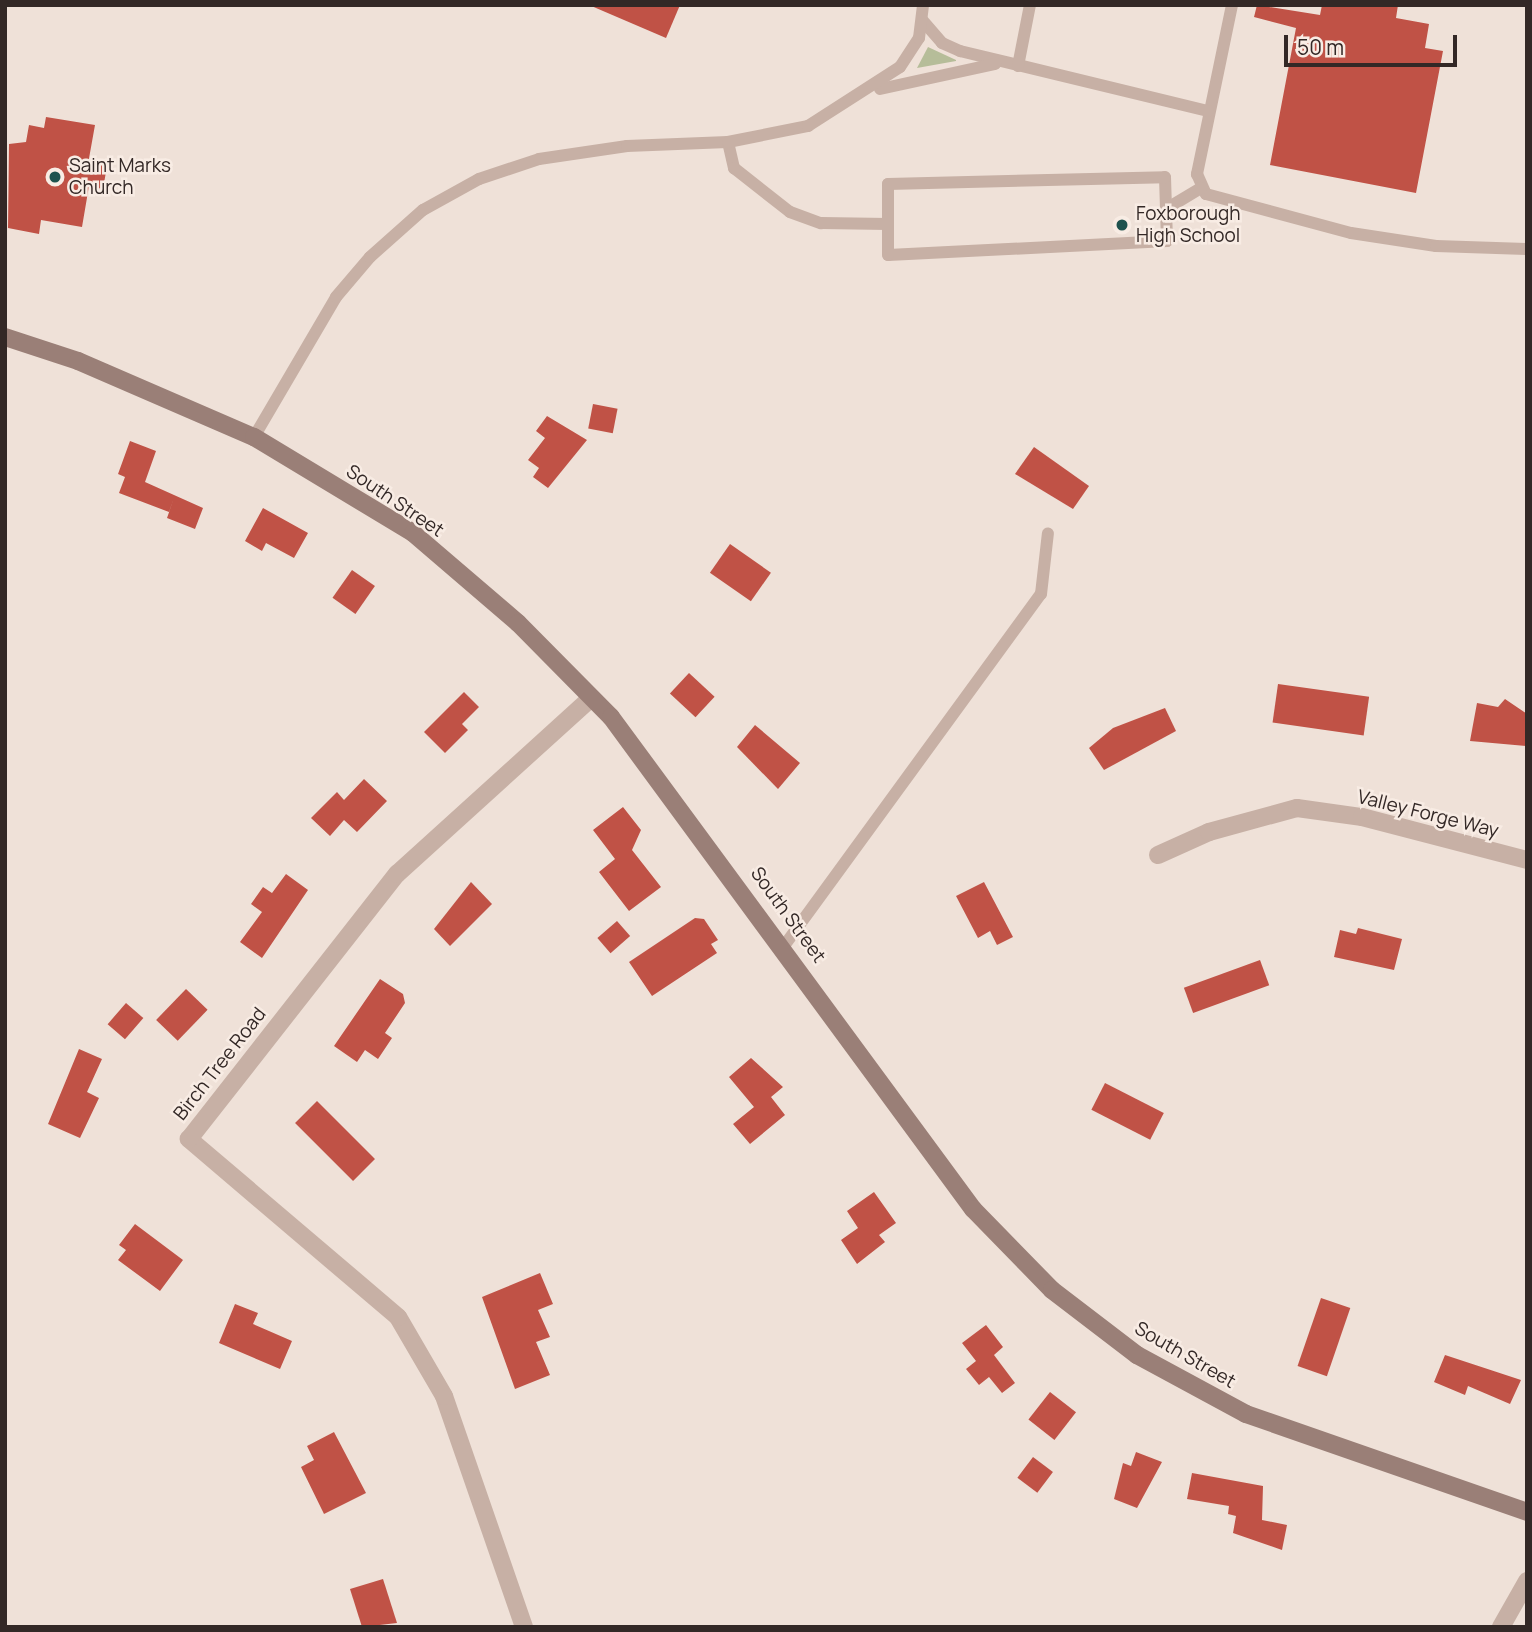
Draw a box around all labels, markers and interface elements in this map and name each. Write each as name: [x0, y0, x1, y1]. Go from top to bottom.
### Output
scale bar: [1287, 21, 1460, 65]
text: 50 m: [1297, 33, 1344, 61]
place label: Saint Marks Church: [69, 155, 171, 199]
marker: Saint Marks Church: [47, 169, 63, 185]
place label: Foxborough High School: [1136, 203, 1241, 247]
marker: Foxborough High School: [1114, 217, 1130, 233]
street label: South Street: [342, 460, 448, 542]
street label: Valley Forge Way: [1355, 785, 1501, 843]
street label: South Street: [746, 863, 830, 967]
street label: Birch Tree Road: [169, 1003, 271, 1125]
street label: South Street: [1130, 1317, 1240, 1393]

